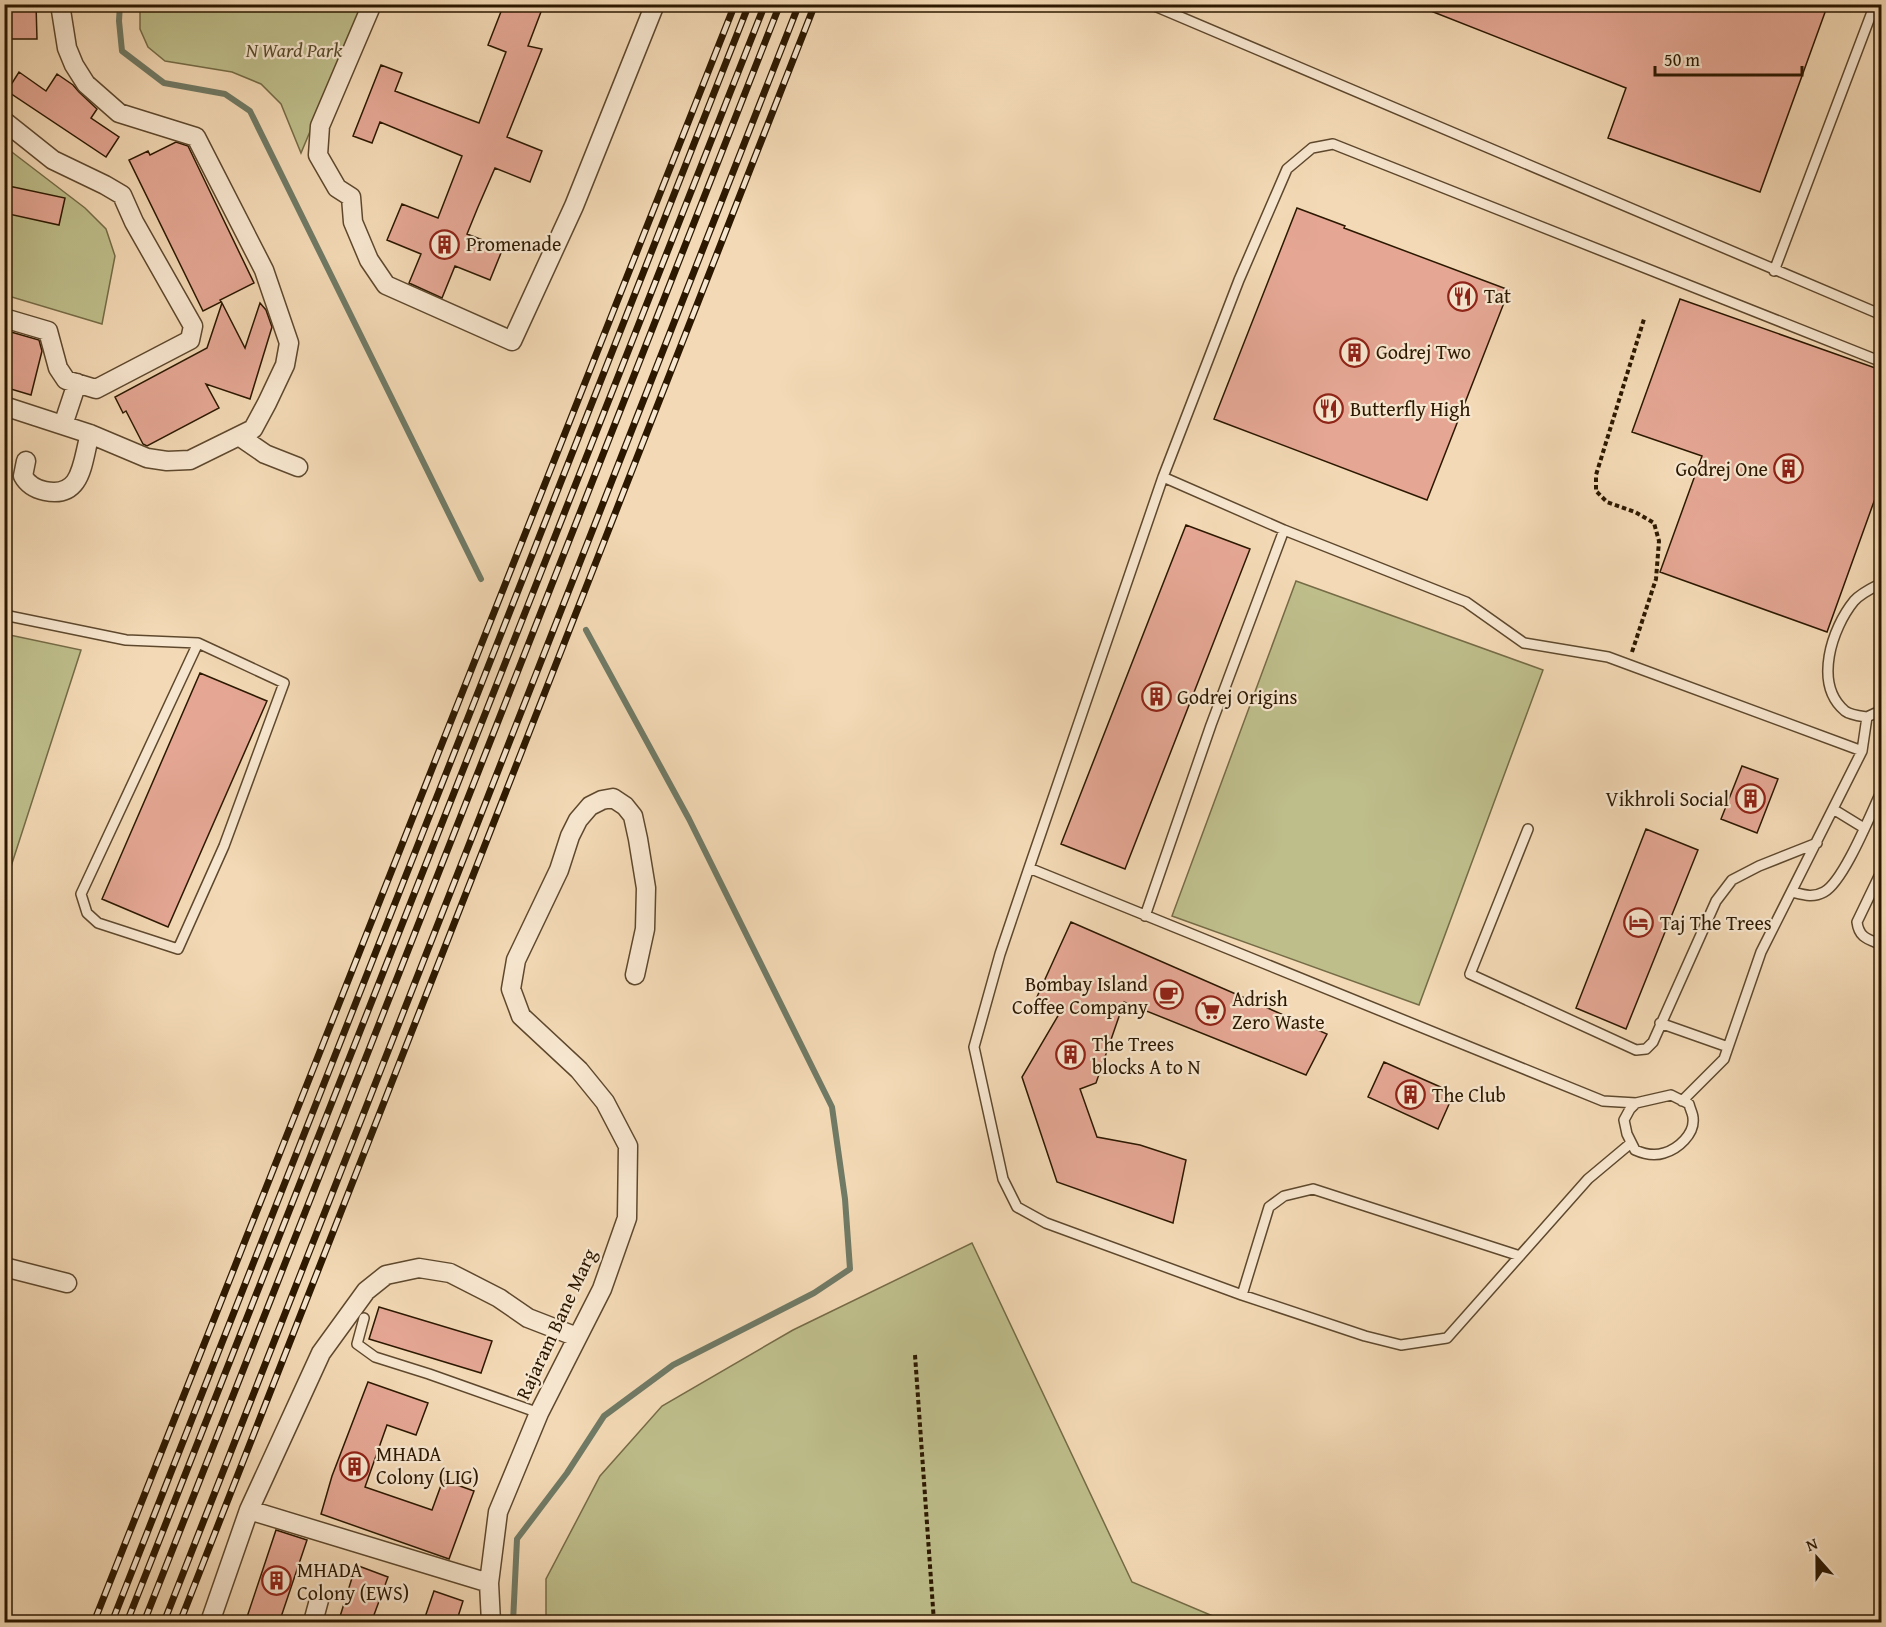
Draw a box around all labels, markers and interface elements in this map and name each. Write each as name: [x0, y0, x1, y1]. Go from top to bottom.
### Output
park label: N Ward Park: [245, 35, 343, 64]
scale bar: [1655, 39, 1802, 77]
text: 50 m: [1664, 46, 1700, 73]
building icon: Promenade: [429, 228, 461, 260]
place label: Promenade: [466, 229, 561, 258]
restaurant icon: Tat: [1447, 280, 1479, 312]
place label: Tat: [1484, 281, 1511, 310]
building icon: Godrej Two: [1339, 336, 1371, 368]
place label: Godrej Two: [1376, 337, 1471, 366]
restaurant icon: Butterfly High: [1313, 393, 1345, 425]
place label: Butterfly High: [1350, 394, 1470, 423]
building icon: Godrej One: [1773, 453, 1805, 485]
place label: Godrej One: [1675, 454, 1768, 483]
building icon: Godrej Origins: [1140, 681, 1172, 713]
place label: Godrej Origins: [1177, 682, 1298, 711]
building icon: Vikhroli Social: [1734, 783, 1766, 815]
place label: Vikhroli Social: [1606, 784, 1729, 813]
hotel icon: Taj The Trees: [1623, 907, 1655, 939]
place label: Taj The Trees: [1660, 908, 1772, 937]
place label: Bombay Island Coffee Company: [1012, 969, 1148, 1021]
cafe icon: Bombay Island Coffee Company: [1153, 979, 1185, 1011]
place label: Adrish Zero Waste: [1232, 984, 1325, 1036]
supermarket icon: Adrish Zero Waste: [1195, 994, 1227, 1026]
place label: The Trees blocks A to N: [1092, 1029, 1201, 1081]
building icon: The Trees blocks A to N: [1055, 1039, 1087, 1071]
building icon: The Club: [1395, 1079, 1427, 1111]
place label: The Club: [1432, 1080, 1506, 1109]
street label: Rajaram Bane Marg: [508, 1243, 603, 1404]
place label: MHADA Colony (LIG): [376, 1439, 479, 1491]
building icon: MHADA Colony (LIG): [339, 1450, 371, 1482]
north arrow: [1787, 1528, 1847, 1588]
text: N: [1802, 1531, 1821, 1557]
place label: MHADA Colony (EWS): [297, 1555, 409, 1607]
building icon: MHADA Colony (EWS): [260, 1565, 292, 1597]

